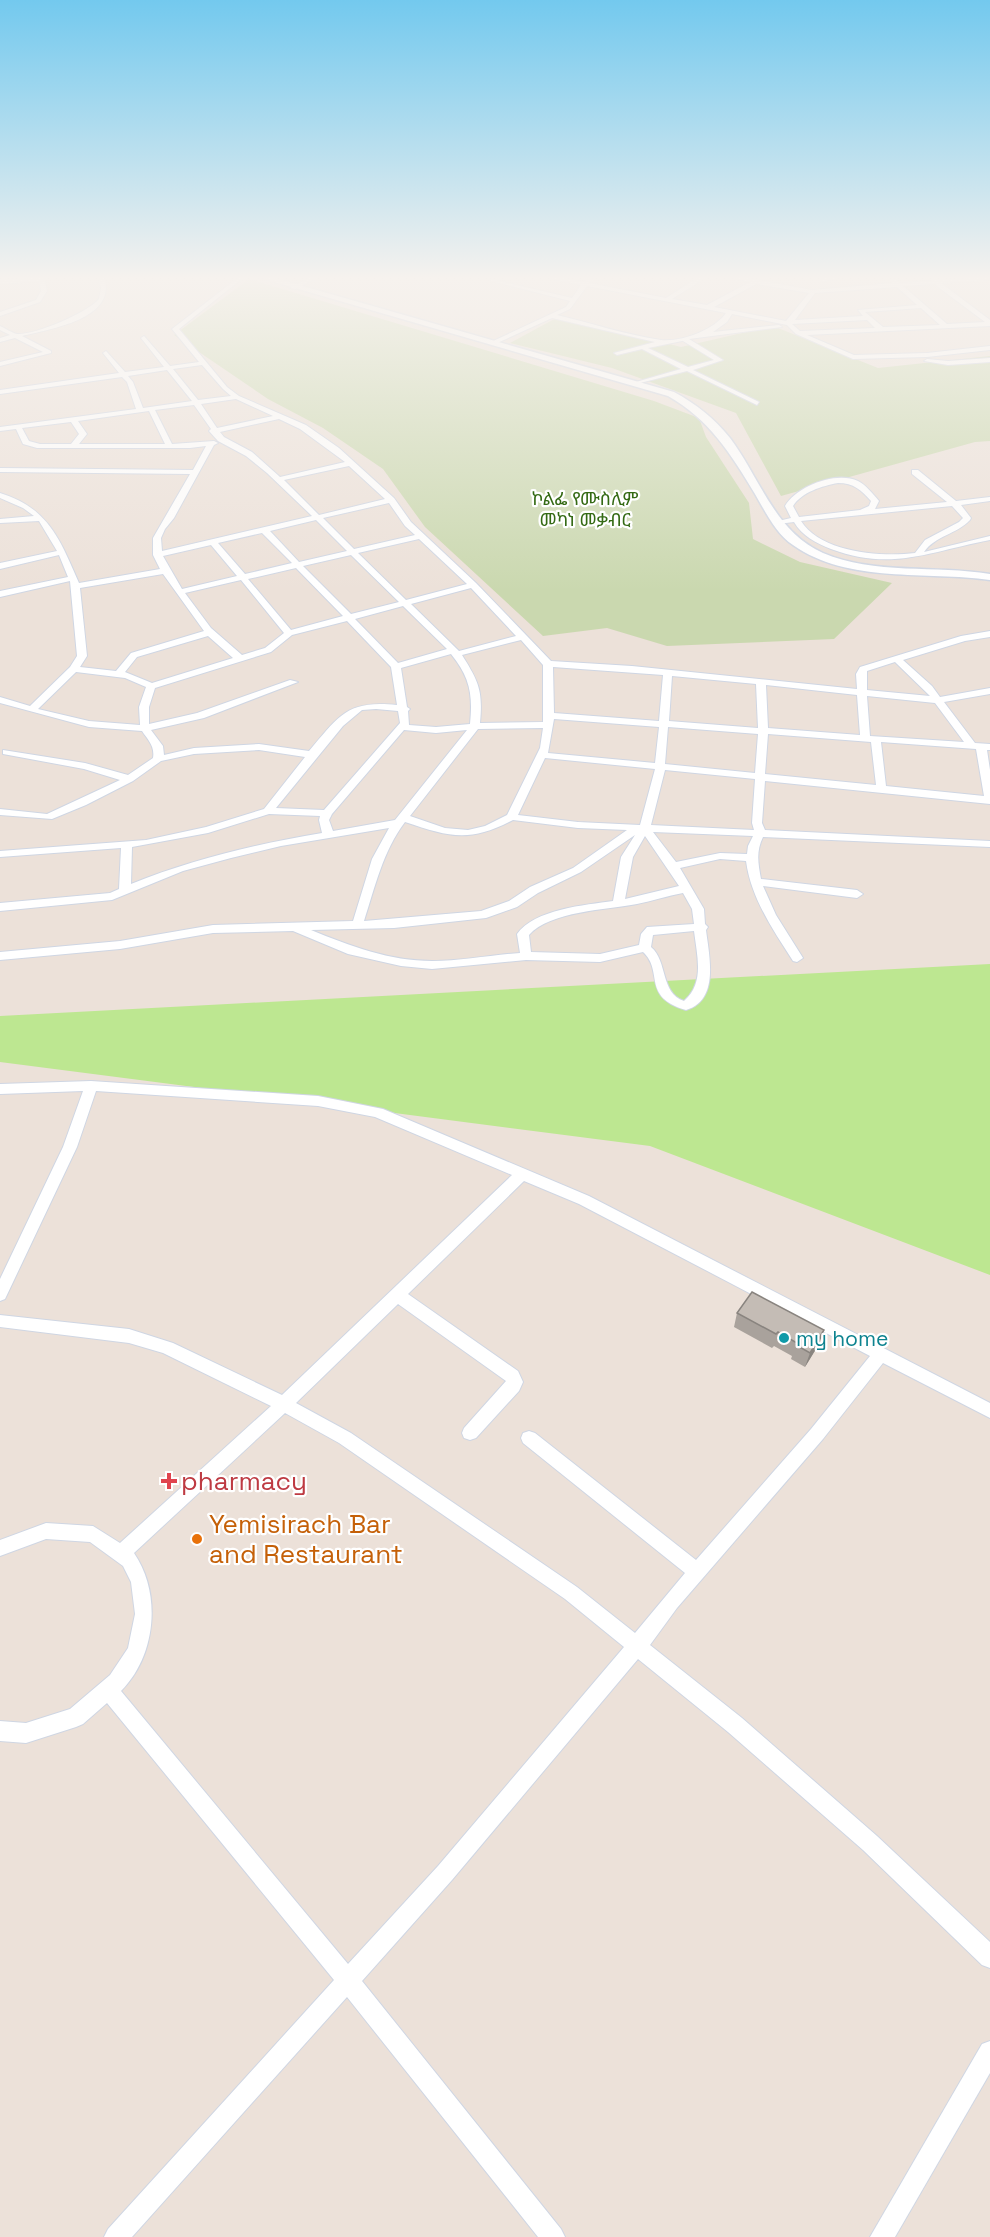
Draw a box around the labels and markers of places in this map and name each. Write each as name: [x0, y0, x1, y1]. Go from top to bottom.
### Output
place label: my home: [796, 1325, 888, 1352]
marker: my home: [777, 1331, 791, 1345]
place label: pharmacy: [181, 1464, 307, 1498]
marker: pharmacy: [162, 1474, 176, 1488]
place label: Yemisirach Bar and Restaurant: [209, 1507, 403, 1571]
marker: Yemisirach Bar and Restaurant: [190, 1532, 204, 1546]

